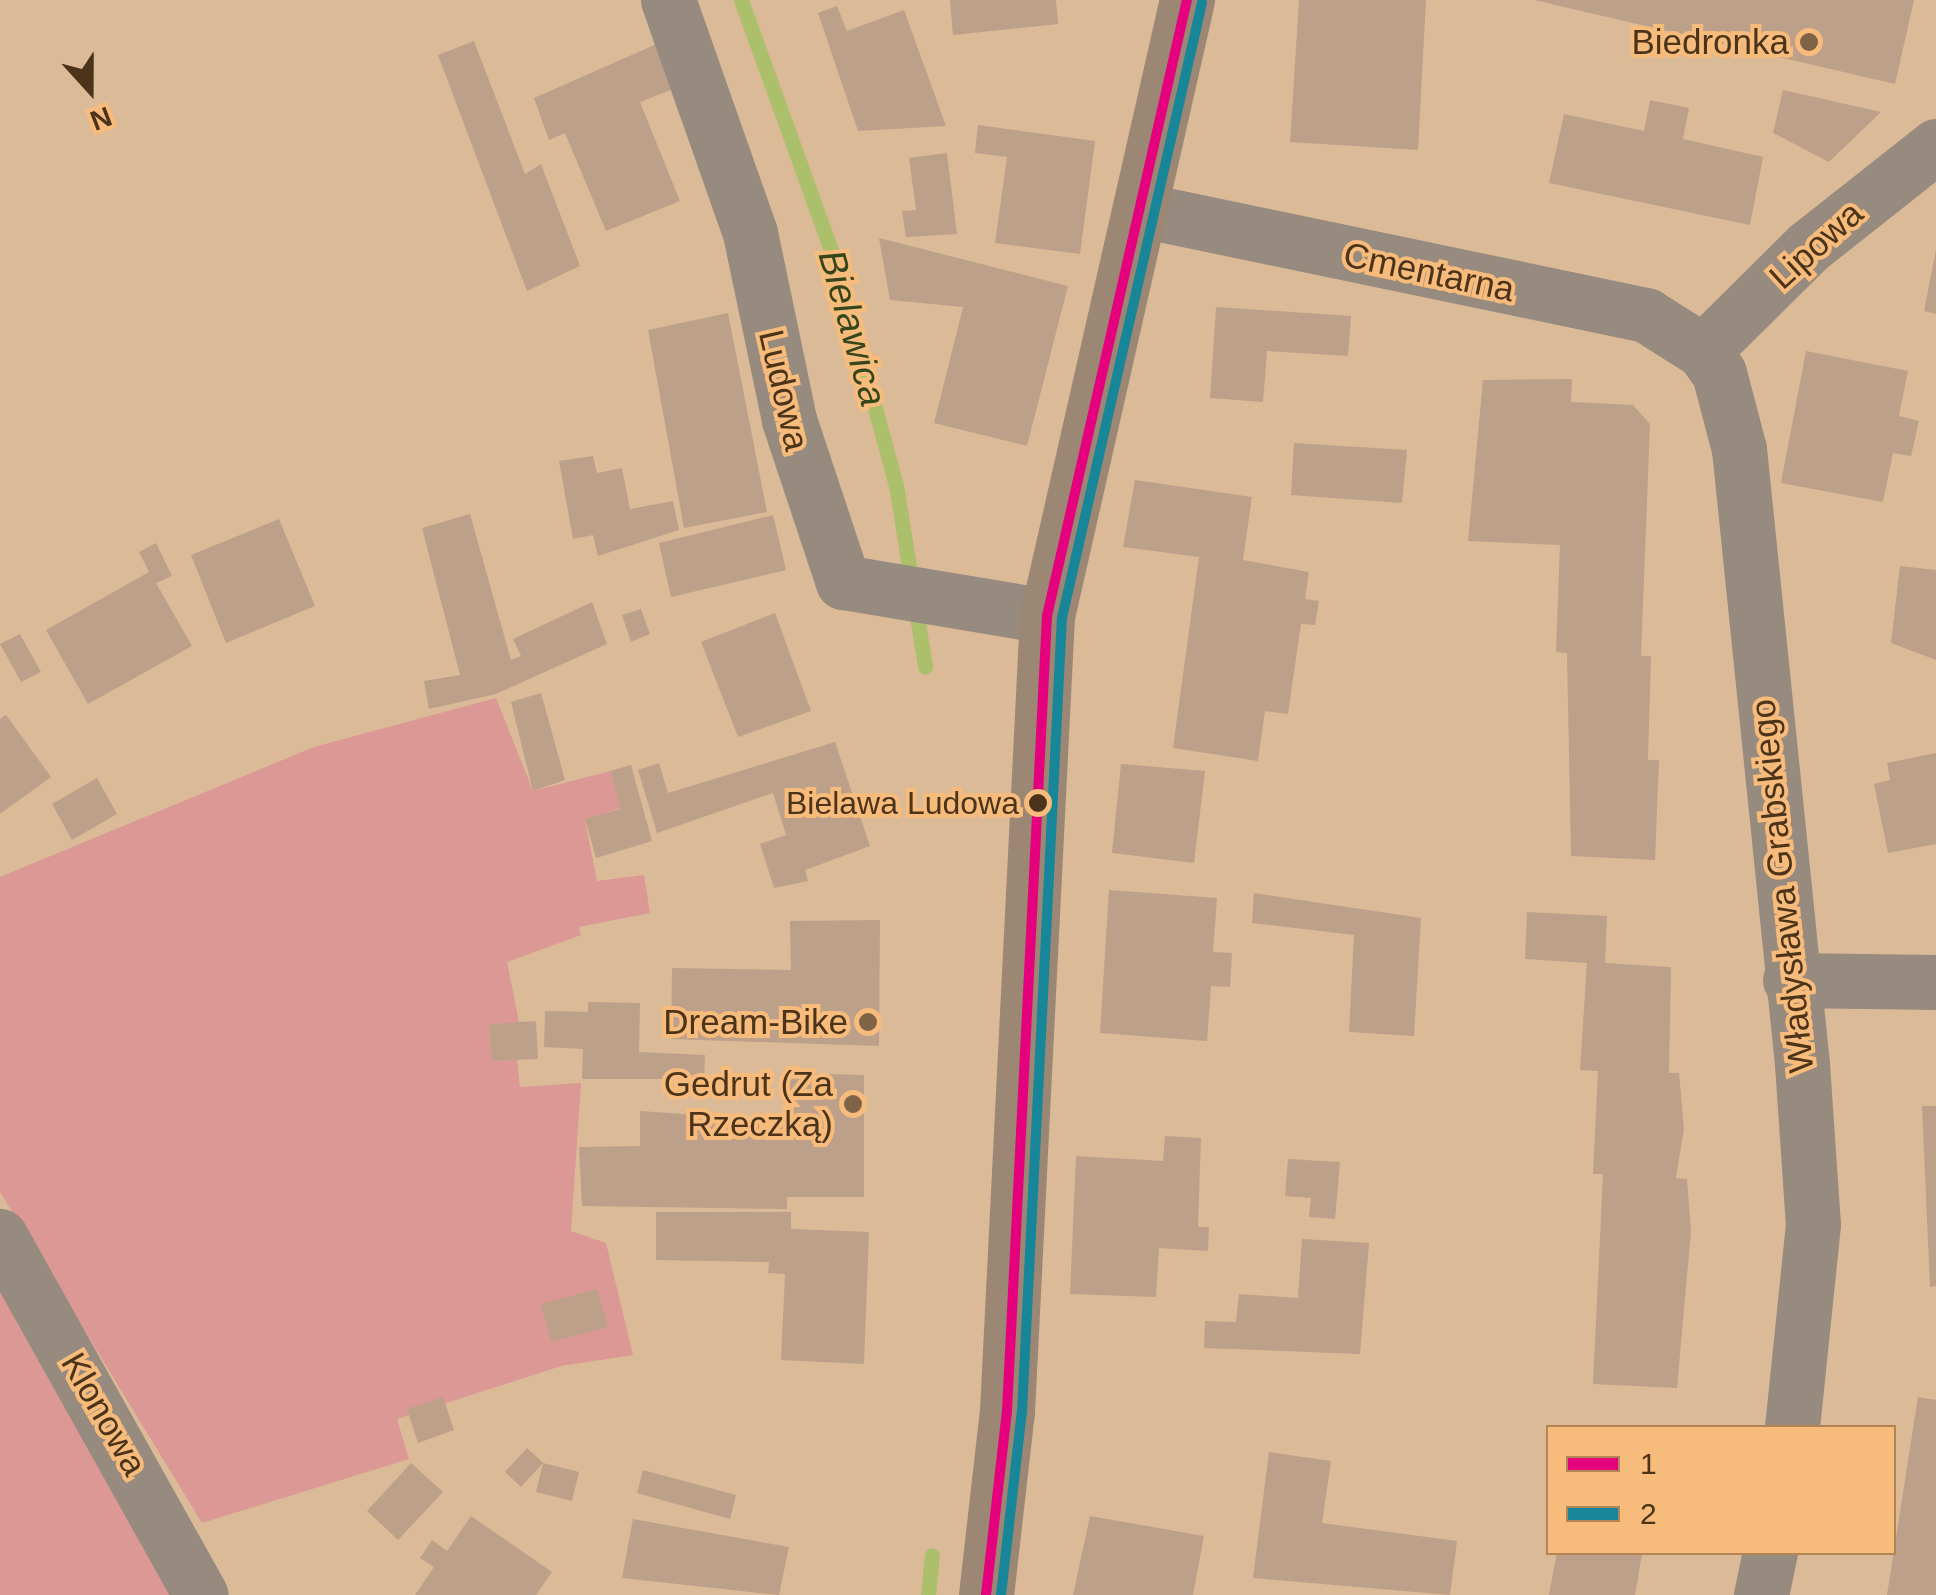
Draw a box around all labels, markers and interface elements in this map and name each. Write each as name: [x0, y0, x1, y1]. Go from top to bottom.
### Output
place label: Biedronka: [1631, 21, 1789, 63]
marker: Biedronka: [1798, 31, 1820, 53]
north arrow: [40, 40, 140, 140]
text: N: [86, 100, 116, 137]
street label: Lipowa: [1761, 192, 1871, 298]
street label: Cmentarna: [1340, 233, 1518, 311]
water label: Bielawica: [808, 245, 896, 411]
street label: Ludowa: [750, 326, 818, 454]
street label: Władysława Grabskiego: [1741, 697, 1823, 1075]
place label: Bielawa Ludowa: [786, 784, 1019, 822]
marker: Bielawa Ludowa: [1028, 793, 1048, 813]
place label: Dream-Bike: [663, 1001, 848, 1043]
marker: Dream-Bike: [857, 1011, 879, 1033]
place label: Gedrut (Za Rzeczką): [664, 1063, 833, 1145]
marker: Gedrut (Za Rzeczką): [842, 1093, 864, 1115]
street label: Klonowa: [52, 1345, 156, 1483]
legend: [1546, 1425, 1896, 1555]
text: 1: [1640, 1447, 1657, 1480]
text: 2: [1640, 1497, 1657, 1530]

